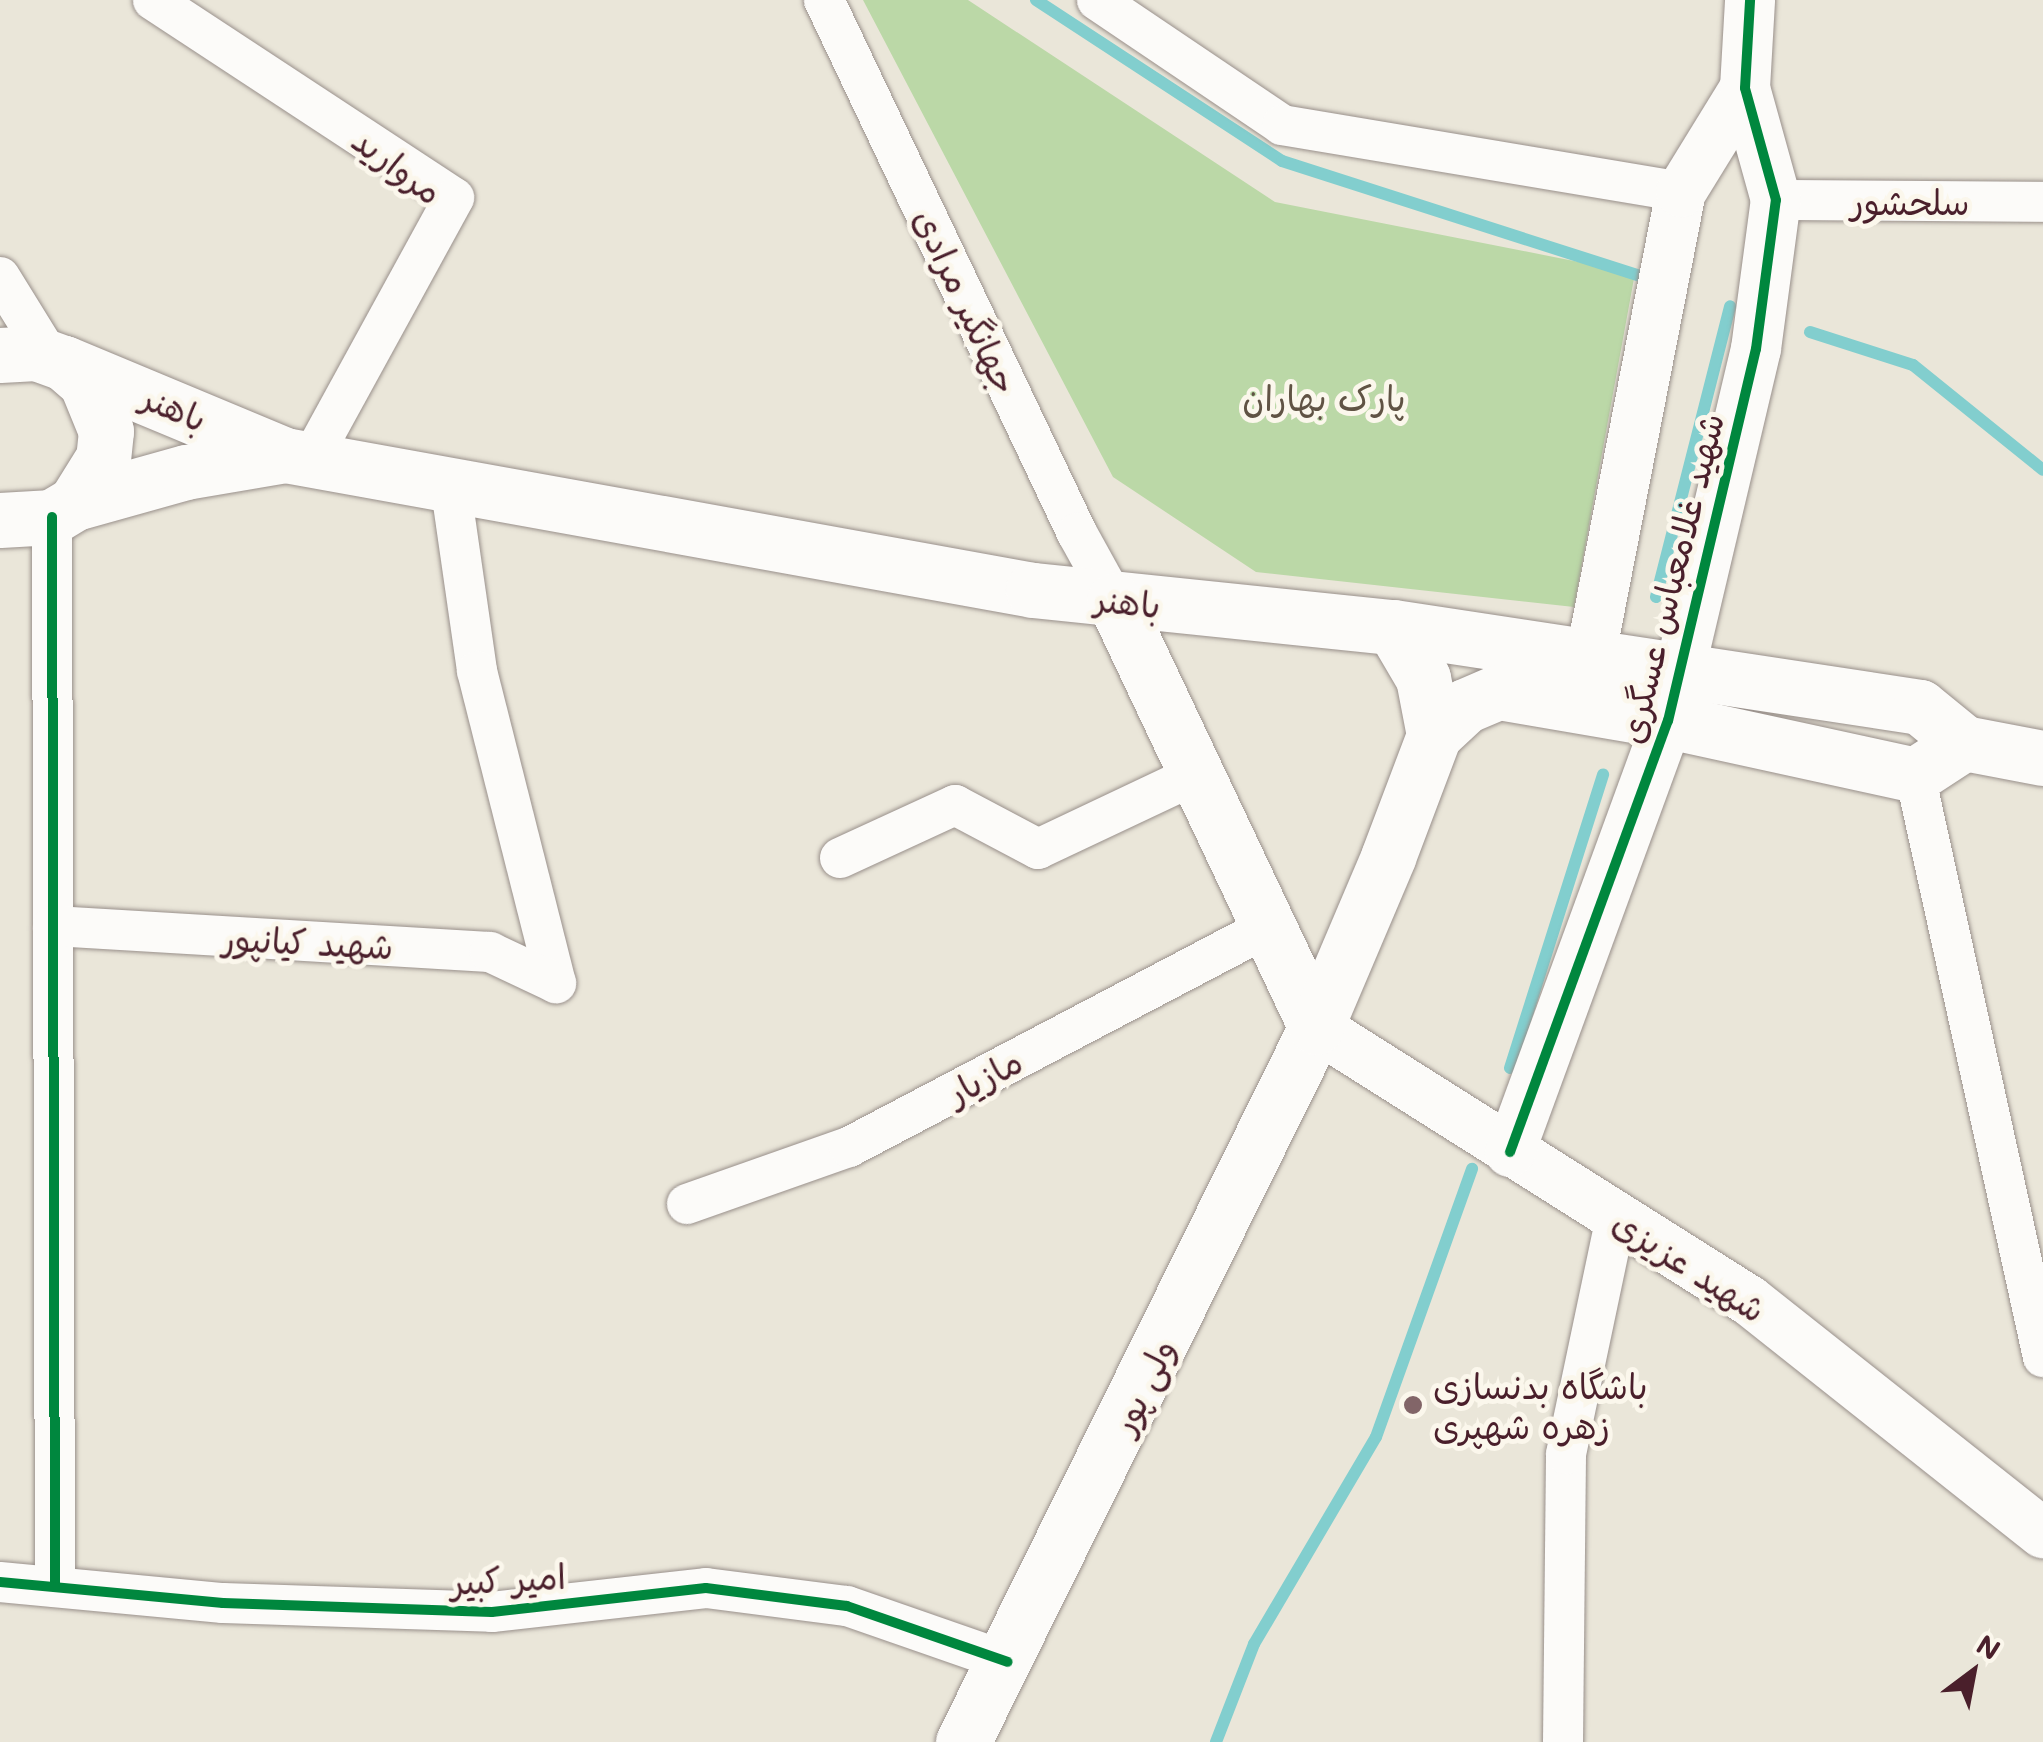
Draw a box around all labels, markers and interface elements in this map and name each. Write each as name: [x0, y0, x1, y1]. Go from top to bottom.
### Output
street label: مروارید: [345, 118, 451, 212]
street label: سلحشور: [1850, 180, 1970, 222]
street label: جهانگیر مرادی: [906, 202, 1028, 400]
street label: باهنر: [137, 375, 213, 439]
park label: پارک بهاران: [1242, 376, 1406, 418]
street label: شهید غلامعباس عسگری: [1609, 409, 1731, 747]
street label: باهنر: [1093, 577, 1163, 625]
street label: شهید کیانپور: [221, 916, 395, 966]
street label: مازیار: [939, 1039, 1029, 1113]
street label: شهید عزیزی: [1606, 1200, 1774, 1330]
street label: ولی پور: [1101, 1332, 1183, 1440]
place label: باشگاه بدنسازی زهره شهپری: [1433, 1364, 1648, 1446]
marker: باشگاه بدنسازی زهره شهپری: [1402, 1394, 1424, 1416]
street label: امیر کبیر: [449, 1554, 567, 1602]
north arrow: [1923, 1622, 2023, 1722]
text: N: [1970, 1626, 2007, 1667]

